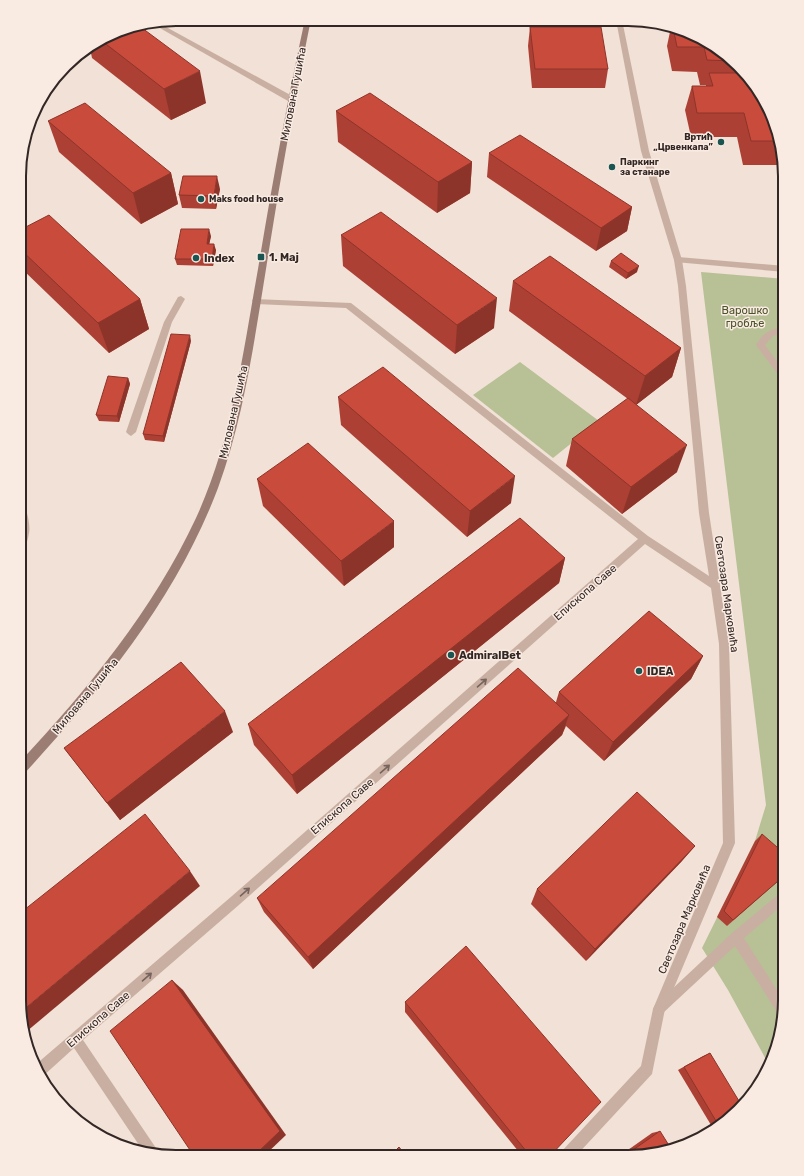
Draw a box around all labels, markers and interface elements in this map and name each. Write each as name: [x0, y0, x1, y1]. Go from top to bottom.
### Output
street label: Милована Гушића: [278, 46, 309, 142]
place label: Вртић „Црвенкапа”: [653, 132, 714, 152]
marker: Вртић „Црвенкапа”: [716, 137, 726, 147]
place label: Паркинг за станаре: [620, 157, 671, 177]
marker: Паркинг за станаре: [607, 162, 617, 172]
marker: Maks food house: [196, 194, 206, 204]
place label: Maks food house: [209, 194, 284, 204]
place label: 1. Мај: [269, 251, 299, 264]
place label: Index: [204, 252, 235, 265]
marker: 1. Мај: [256, 252, 266, 262]
marker: Index: [191, 253, 201, 263]
park label: Варошко гробље: [722, 304, 768, 330]
street label: Милована Гушића: [216, 364, 251, 460]
street label: Светозара Марковића: [712, 535, 741, 653]
street label: Епископа Саве: [551, 562, 619, 623]
place label: AdmiralBet: [459, 649, 521, 662]
marker: AdmiralBet: [446, 650, 456, 660]
street label: Милована Гушића: [50, 656, 121, 737]
place label: IDEA: [647, 665, 673, 678]
marker: IDEA: [634, 666, 644, 676]
one-way arrow: [477, 678, 487, 687]
one-way arrow: [379, 764, 390, 773]
street label: Епископа Саве: [308, 776, 376, 837]
street label: Светозара Марковића: [655, 862, 713, 976]
one-way arrow: [240, 887, 250, 896]
one-way arrow: [141, 972, 152, 981]
street label: Епископа Саве: [64, 989, 132, 1050]

